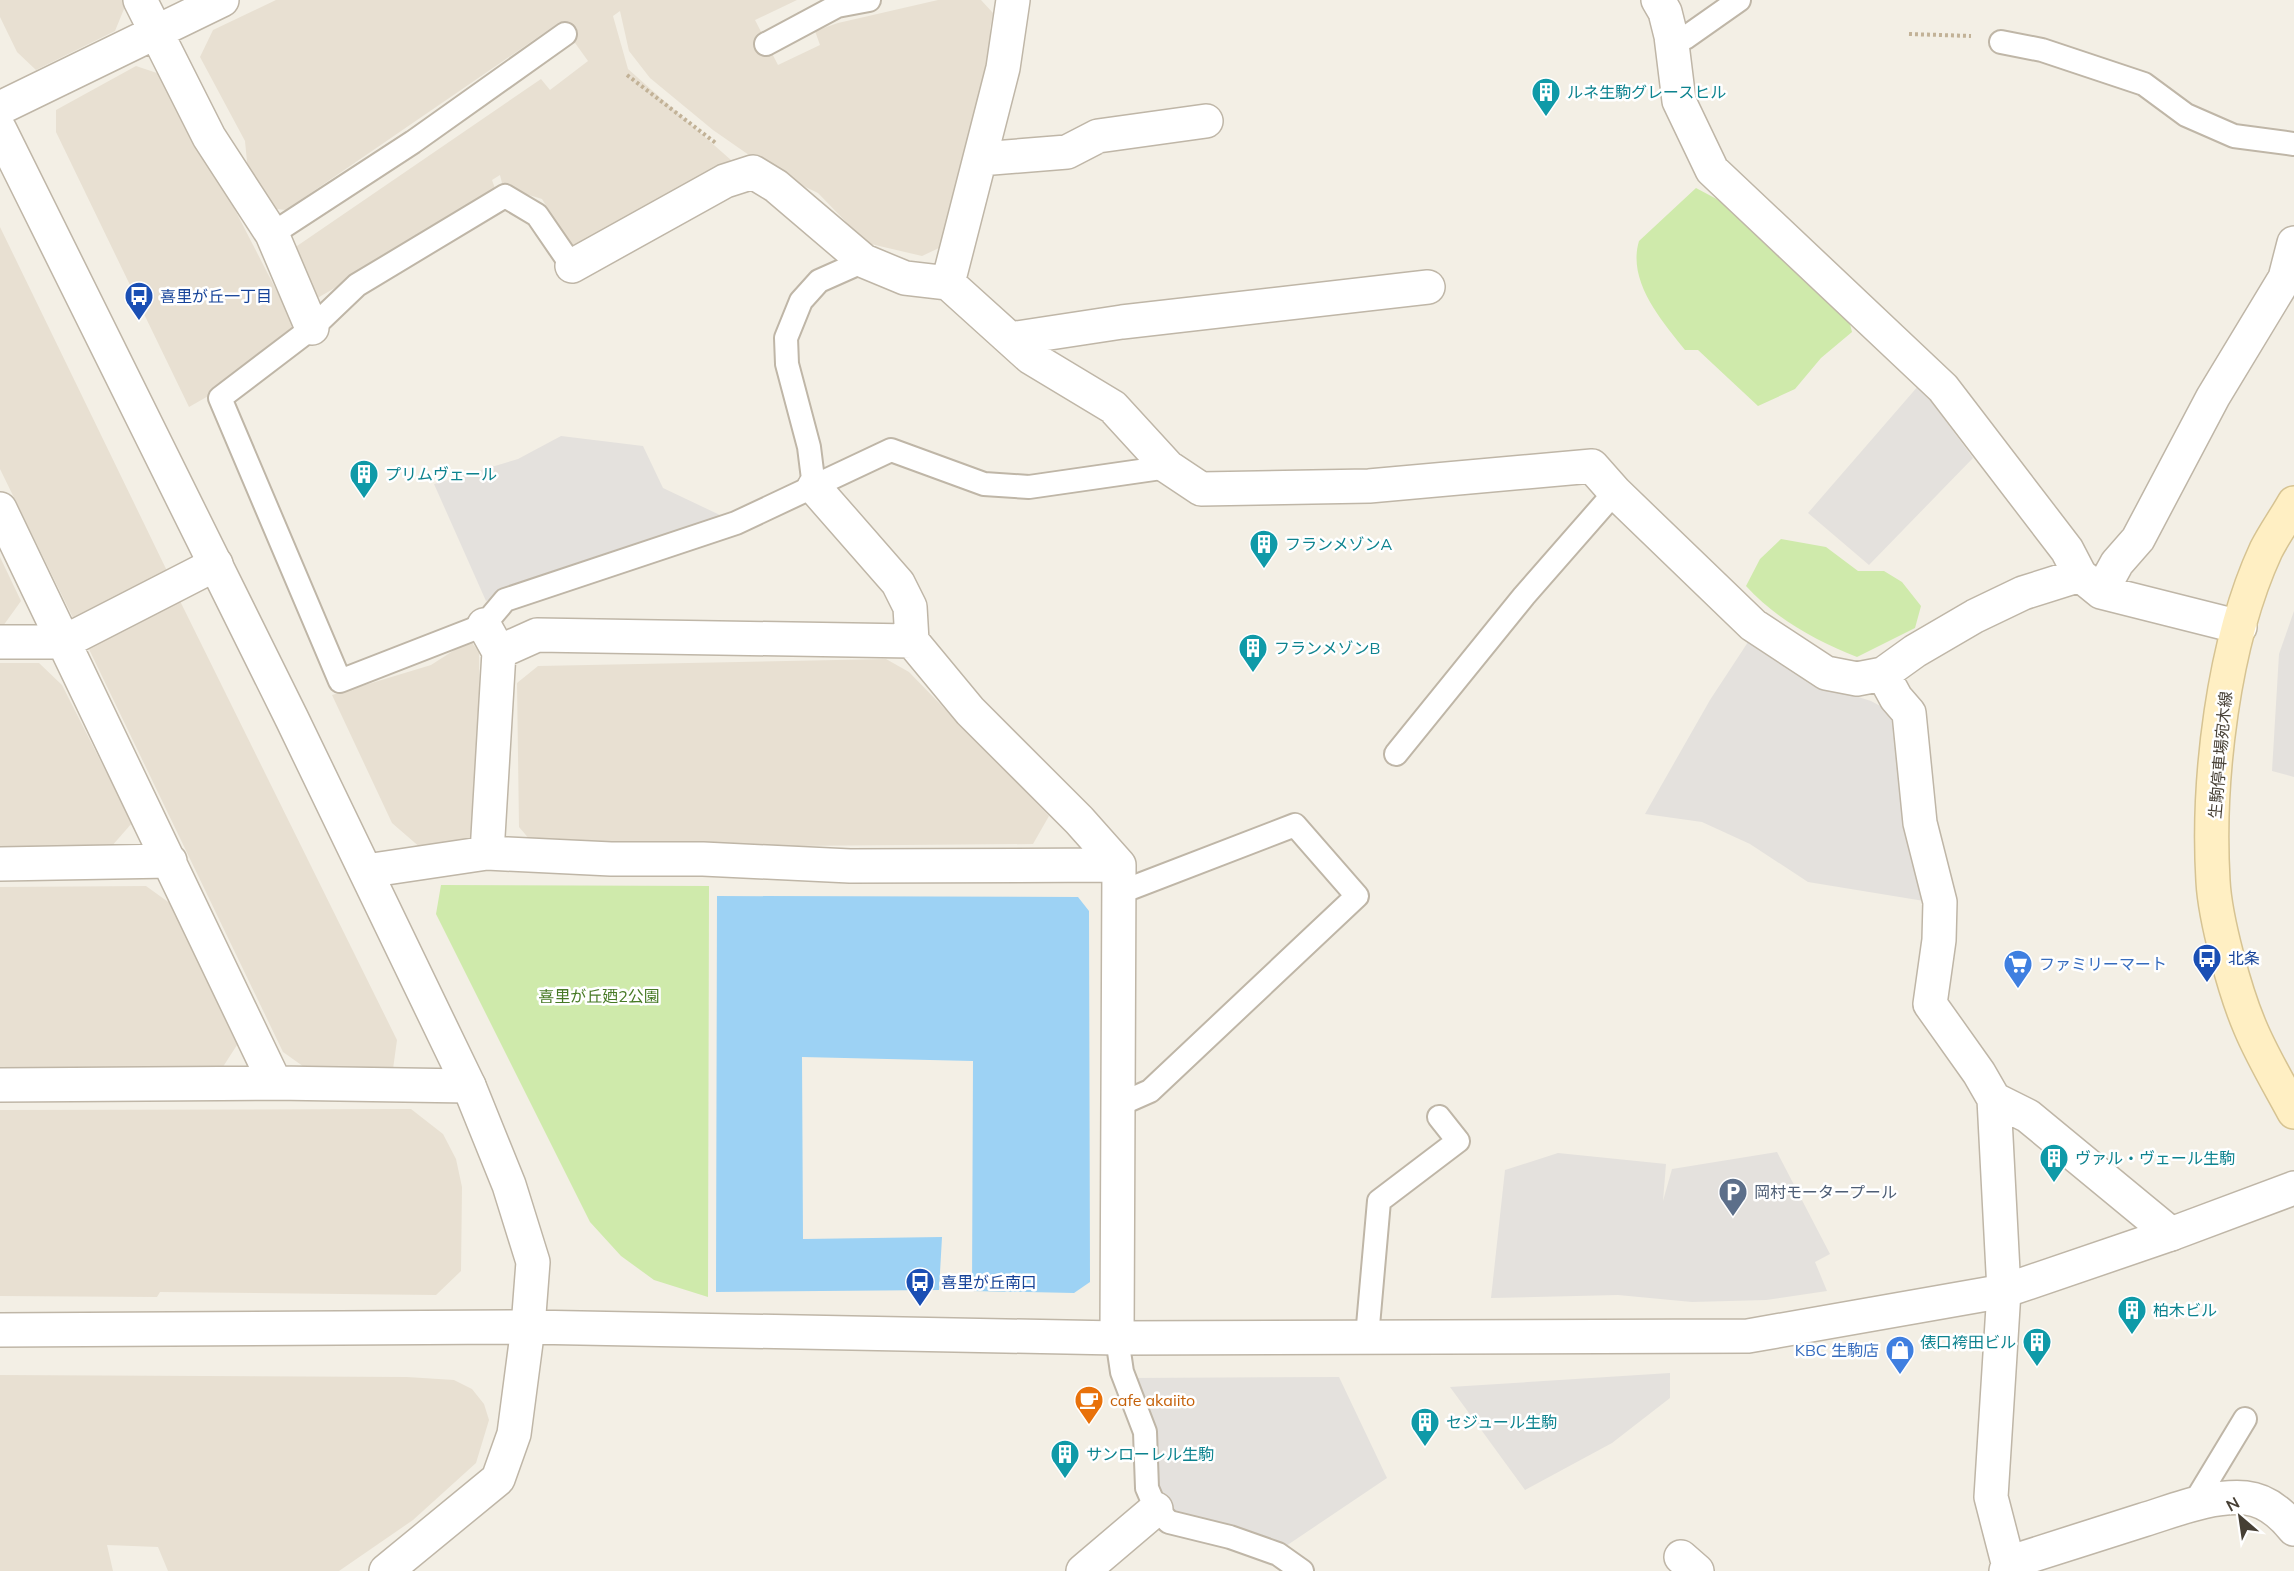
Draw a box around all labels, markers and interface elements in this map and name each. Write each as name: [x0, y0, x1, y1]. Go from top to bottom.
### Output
building icon: ルネ生駒グレースヒル: [1530, 76, 1562, 118]
place label: ルネ生駒グレースヒル: [1567, 82, 1726, 102]
bus stop icon: 喜里が丘一丁目: [123, 280, 155, 322]
place label: 喜里が丘一丁目: [160, 286, 272, 306]
building icon: プリムヴェール: [348, 458, 380, 500]
place label: プリムヴェール: [385, 464, 497, 484]
building icon: フランメゾンA: [1248, 528, 1280, 570]
place label: フランメゾンA: [1285, 534, 1393, 554]
building icon: フランメゾンB: [1237, 632, 1269, 674]
place label: フランメゾンB: [1274, 638, 1380, 658]
street label: 生駒停車場宛木線: [2204, 690, 2236, 820]
bus stop icon: 北条: [2191, 942, 2223, 984]
supermarket icon: ファミリーマート: [2002, 948, 2034, 990]
place label: 北条: [2228, 948, 2260, 968]
place label: ファミリーマート: [2039, 954, 2167, 974]
park label: 喜里が丘廼2公園: [538, 986, 660, 1006]
building icon: ヴァル・ヴェール生駒: [2038, 1142, 2070, 1184]
place label: ヴァル・ヴェール生駒: [2075, 1148, 2235, 1168]
parking icon: 岡村モータープール: [1717, 1176, 1749, 1218]
place label: 岡村モータープール: [1754, 1182, 1897, 1202]
bus stop icon: 喜里が丘南口: [904, 1266, 936, 1308]
place label: 喜里が丘南口: [941, 1272, 1037, 1292]
building icon: 柏木ビル: [2116, 1294, 2148, 1336]
place label: 柏木ビル: [2153, 1300, 2217, 1320]
building icon: 俵口袴田ビル: [2021, 1326, 2053, 1368]
place label: 俵口袴田ビル: [1920, 1332, 2016, 1352]
shop icon: KBC 生駒店: [1884, 1334, 1916, 1376]
place label: KBC 生駒店: [1795, 1340, 1879, 1360]
cafe icon: cafe akaiito: [1073, 1384, 1105, 1426]
place label: cafe akaiito: [1110, 1390, 1195, 1410]
building icon: セジュール生駒: [1409, 1406, 1441, 1448]
place label: セジュール生駒: [1446, 1412, 1557, 1432]
building icon: サンローレル生駒: [1049, 1438, 1081, 1480]
place label: サンローレル生駒: [1086, 1444, 1214, 1464]
north arrow: [2210, 1487, 2270, 1547]
text: N: [2223, 1492, 2243, 1516]

